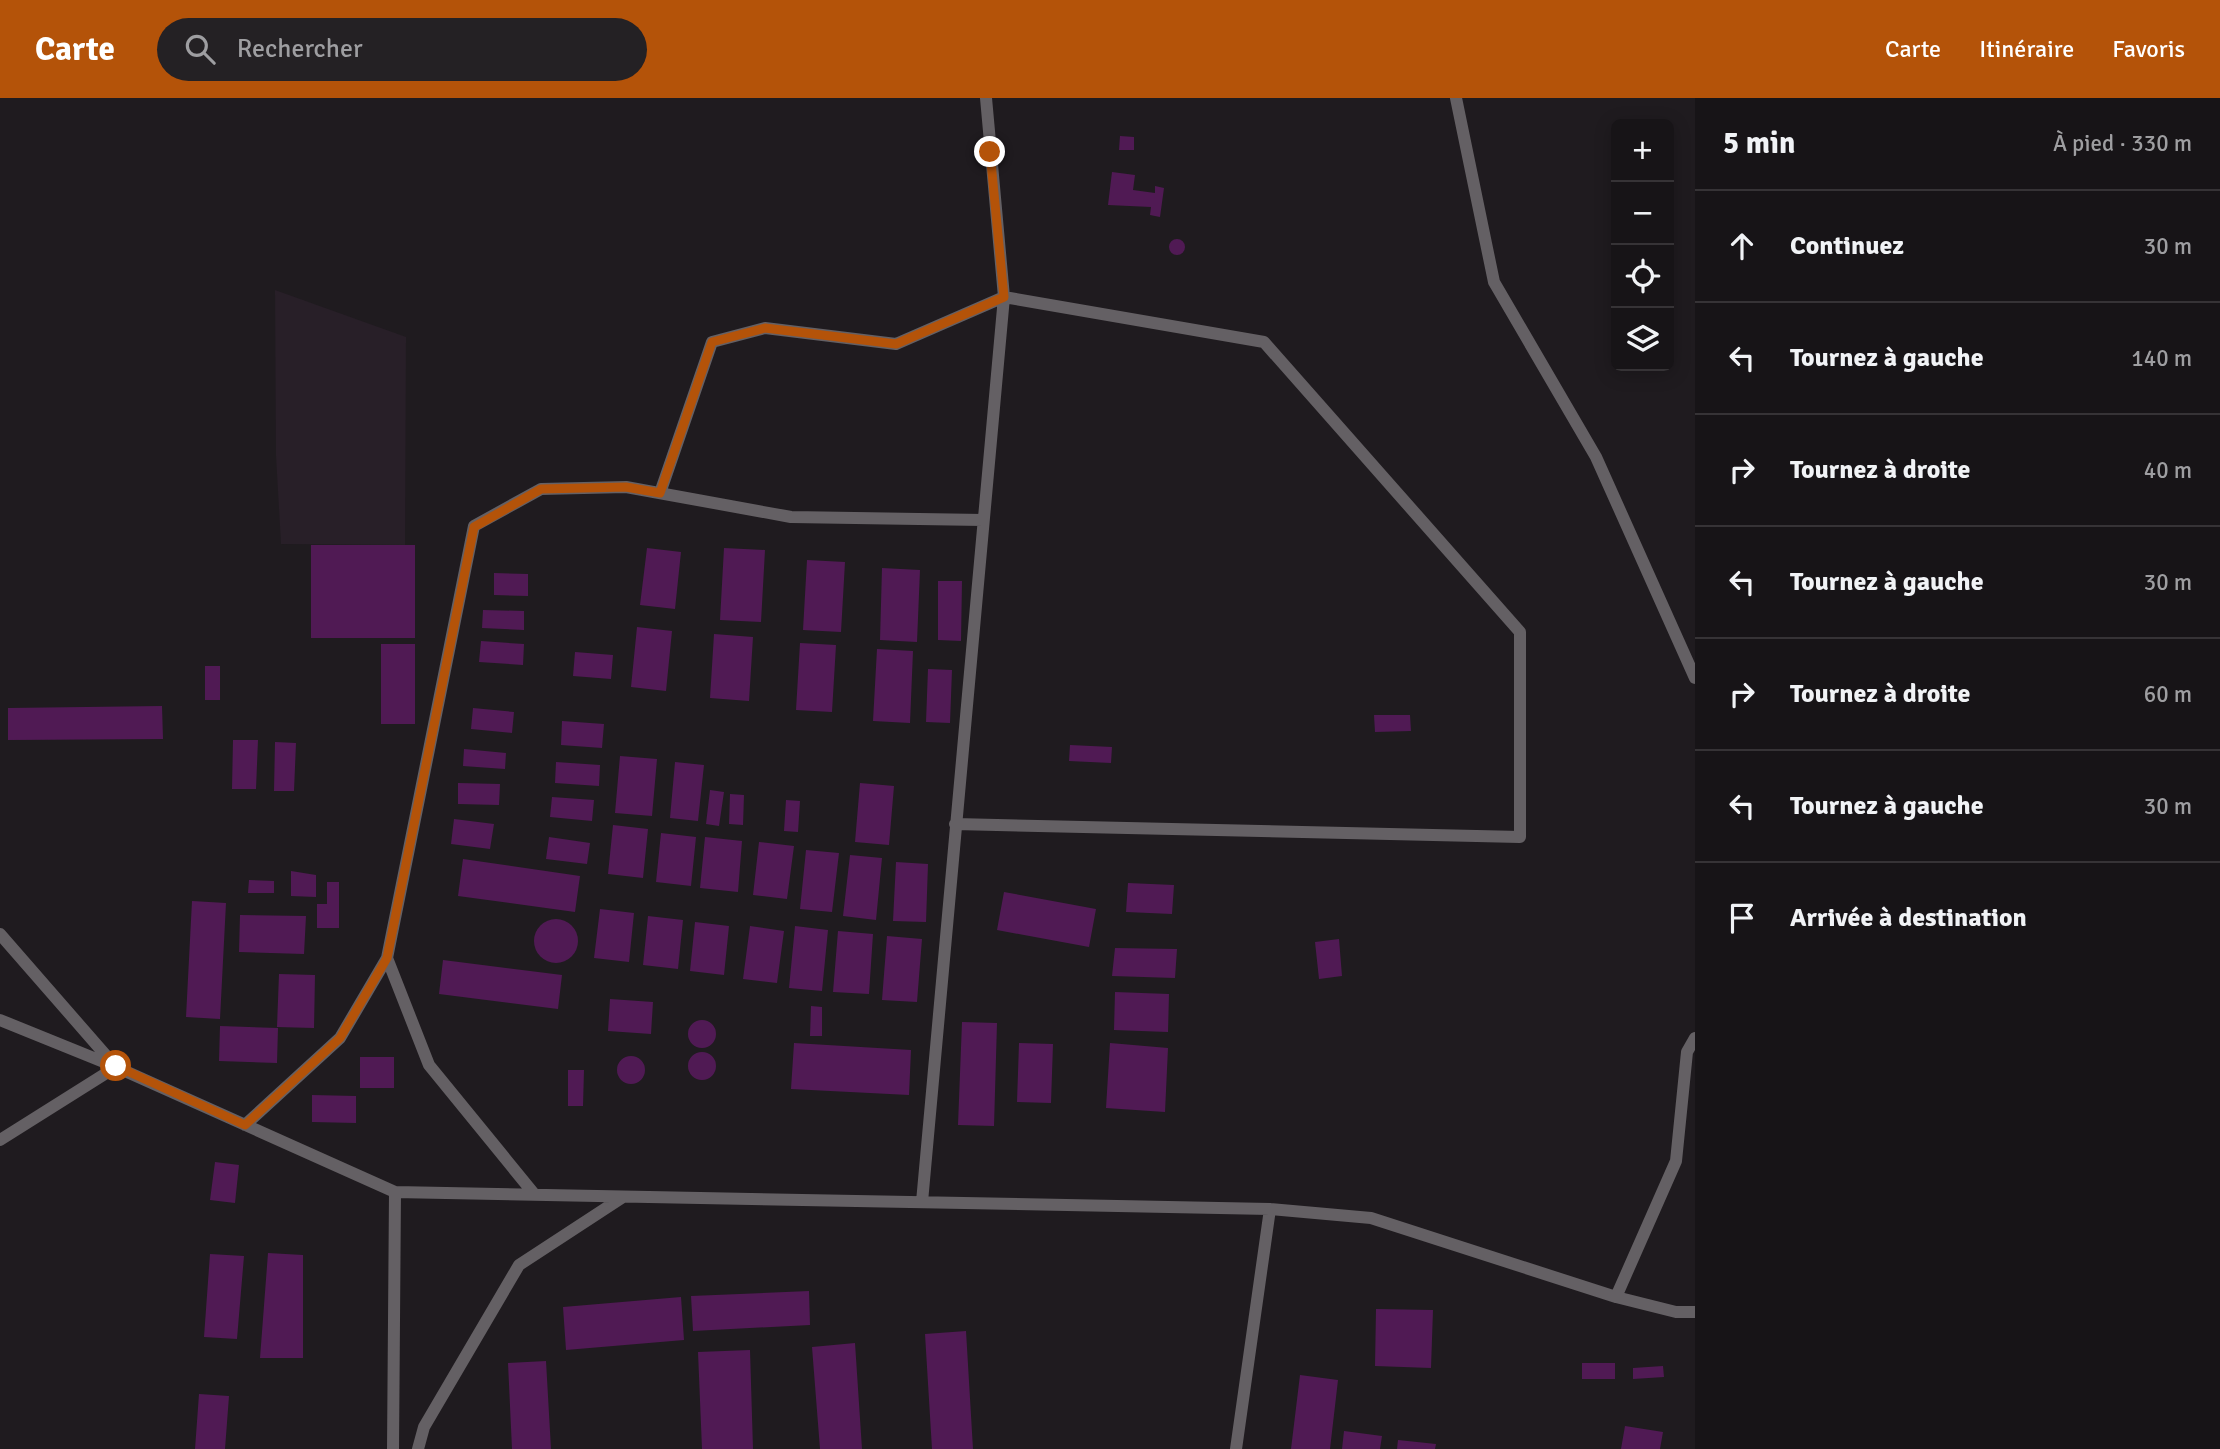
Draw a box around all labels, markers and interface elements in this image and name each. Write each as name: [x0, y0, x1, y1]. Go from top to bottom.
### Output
search box: [157, 18, 647, 81]
text: Carte: [35, 29, 115, 70]
icon: search: [181, 30, 219, 68]
text: Rechercher: [237, 33, 363, 65]
text: Carte: [1885, 34, 1941, 64]
text: Itinéraire: [1979, 34, 2074, 64]
text: Favoris: [2112, 34, 2185, 64]
map controls: [1611, 119, 1674, 371]
button: +: [1611, 119, 1674, 182]
text: 5 min: [1723, 125, 1795, 162]
text: À pied · 330 m: [2053, 129, 2192, 158]
route end: [974, 136, 1005, 167]
button: −: [1611, 182, 1674, 245]
icon: ahead: [1723, 227, 1761, 265]
text: Continuez: [1790, 230, 1904, 262]
text: 30 m: [2144, 232, 2192, 261]
button: locate: [1611, 245, 1674, 308]
button: layers: [1611, 308, 1674, 371]
icon: left: [1723, 339, 1761, 377]
text: Tournez à gauche: [1790, 342, 1984, 374]
text: 140 m: [2131, 344, 2192, 373]
icon: right: [1723, 451, 1761, 489]
text: Tournez à droite: [1790, 454, 1970, 486]
text: 40 m: [2144, 456, 2192, 485]
icon: left: [1723, 563, 1761, 601]
text: Tournez à gauche: [1790, 566, 1984, 598]
text: 30 m: [2144, 568, 2192, 597]
icon: right: [1723, 675, 1761, 713]
text: Tournez à droite: [1790, 678, 1970, 710]
text: 60 m: [2144, 680, 2192, 709]
icon: left: [1723, 787, 1761, 825]
text: Tournez à gauche: [1790, 790, 1984, 822]
text: 30 m: [2144, 792, 2192, 821]
icon: arrive: [1723, 899, 1761, 937]
text: Arrivée à destination: [1790, 902, 2027, 934]
route start: [100, 1050, 131, 1081]

